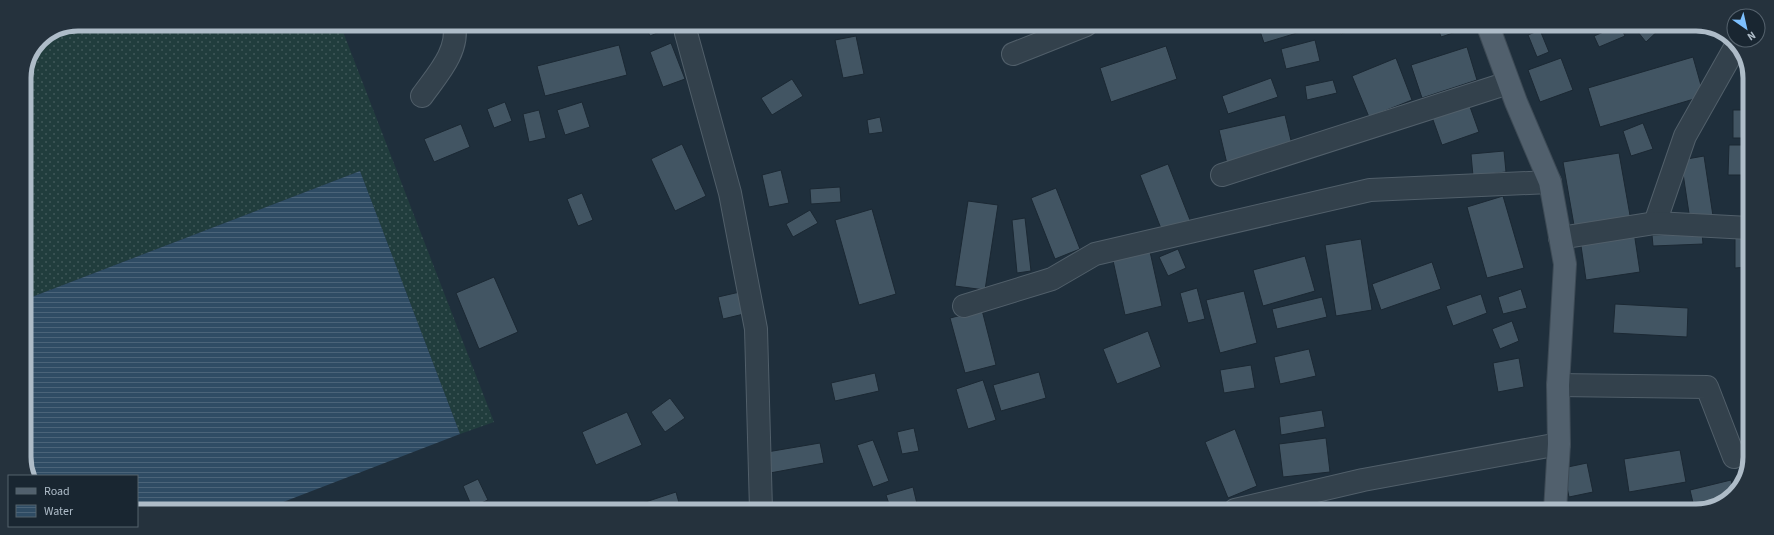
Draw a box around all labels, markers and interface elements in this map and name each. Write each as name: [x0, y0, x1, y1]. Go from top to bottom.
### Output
north arrow: [1726, 8, 1766, 48]
text: N: [1744, 28, 1759, 44]
legend: [8, 475, 138, 527]
text: Road: [44, 483, 70, 500]
text: Water: [44, 503, 74, 520]

